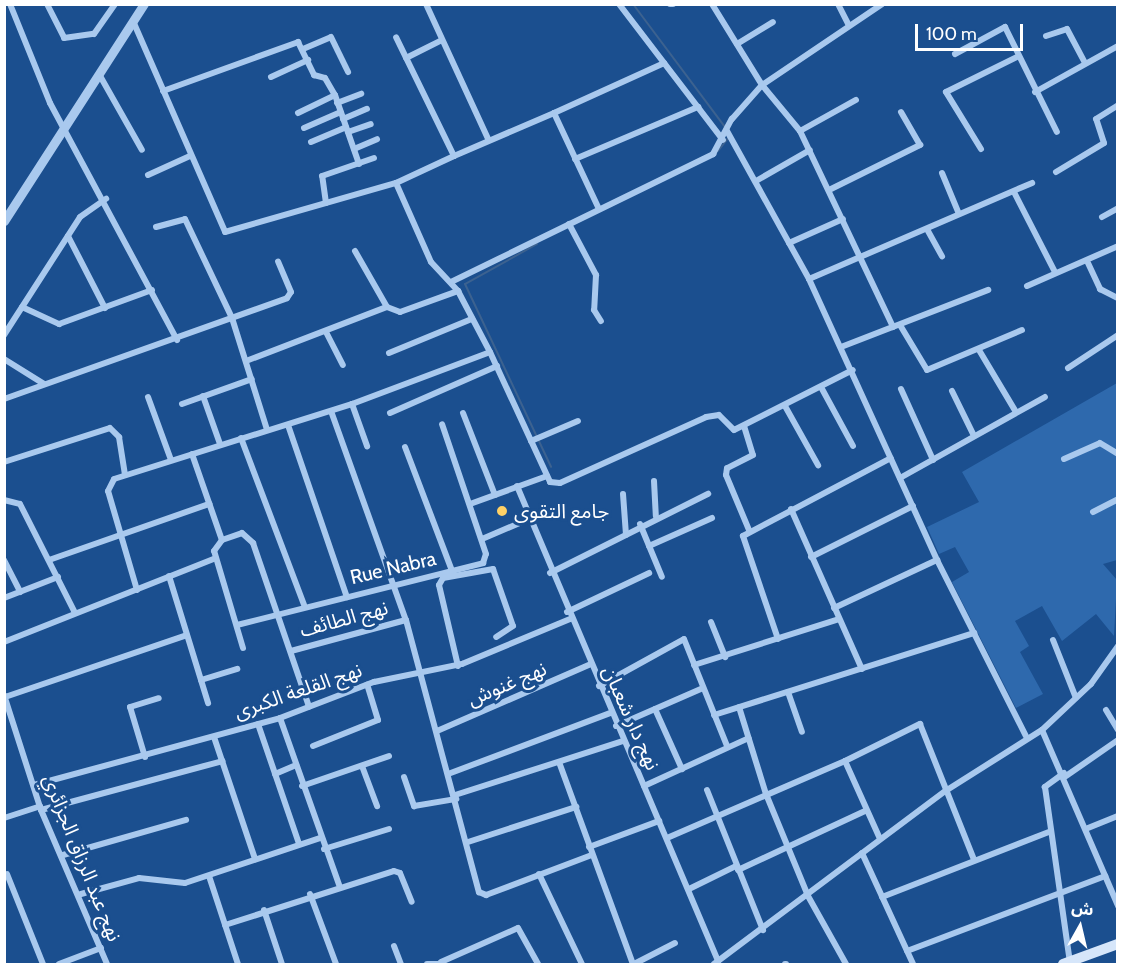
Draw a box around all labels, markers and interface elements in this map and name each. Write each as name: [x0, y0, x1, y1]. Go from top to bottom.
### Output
scale bar: [918, 12, 1026, 50]
text: 100 m: [926, 23, 977, 45]
place label: جامع التقوى: [514, 499, 609, 523]
marker: جامع التقوى: [495, 504, 509, 518]
street label: Rue Nabra: [348, 546, 438, 590]
street label: نهج الطائف: [297, 596, 391, 642]
street label: نهج غنوش: [464, 657, 550, 711]
street label: نهج القلعة الكبرى: [231, 658, 365, 724]
street label: نهج دار شعبان: [597, 662, 665, 774]
street label: نهج عبد الرزاق الجزائري: [38, 771, 126, 945]
north arrow: [1050, 897, 1110, 957]
text: ش: [1070, 898, 1095, 920]

